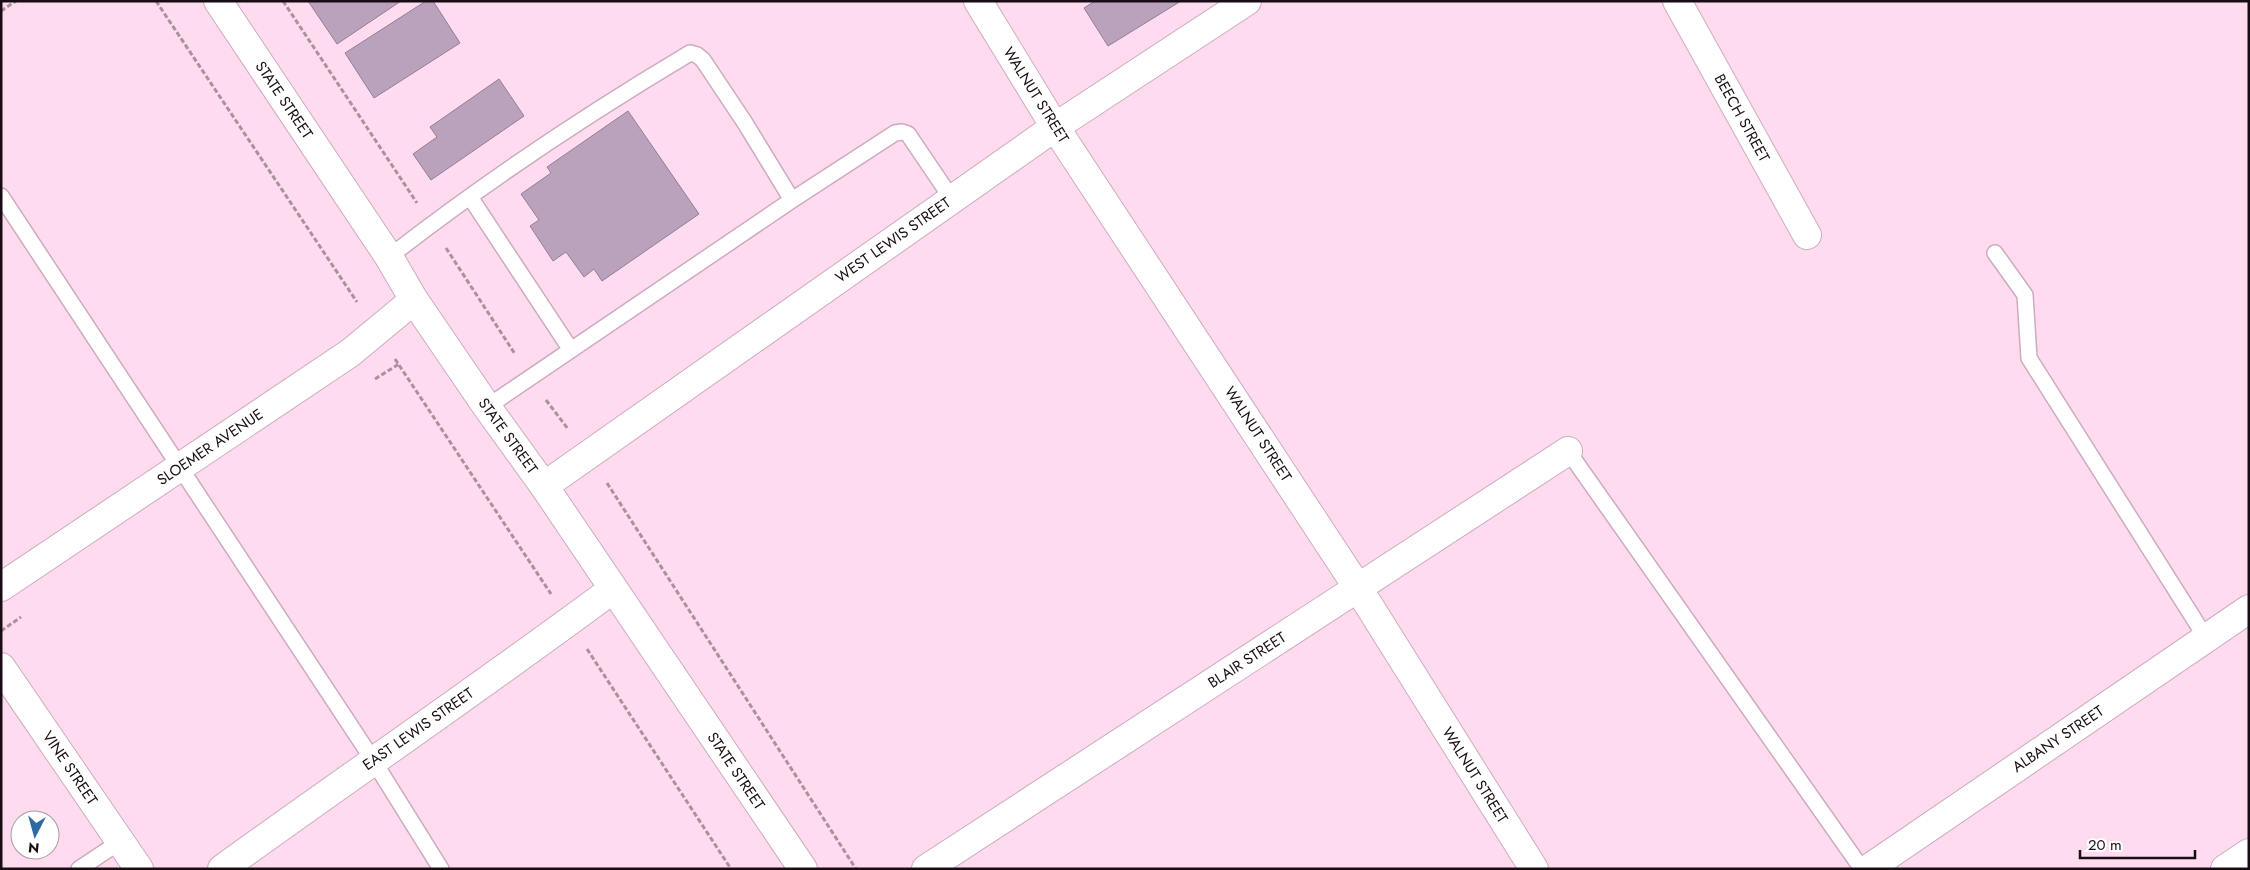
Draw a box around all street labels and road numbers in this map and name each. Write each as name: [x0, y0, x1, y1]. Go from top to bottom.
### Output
street label: WALNUT STREET: [998, 43, 1074, 147]
street label: STATE STREET: [250, 57, 318, 143]
street label: BEECH STREET: [1709, 70, 1775, 166]
street label: WEST LEWIS STREET: [831, 192, 955, 288]
street label: WALNUT STREET: [1219, 382, 1297, 486]
street label: STATE STREET: [473, 393, 543, 479]
street label: SLOEMER AVENUE: [153, 403, 267, 491]
street label: BLAIR STREET: [1204, 626, 1290, 693]
street label: EAST LEWIS STREET: [358, 682, 478, 776]
street label: ALBANY STREET: [2008, 700, 2108, 778]
street label: WALNUT STREET: [1437, 723, 1513, 827]
street label: VINE STREET: [37, 727, 103, 809]
street label: STATE STREET: [702, 728, 770, 814]

